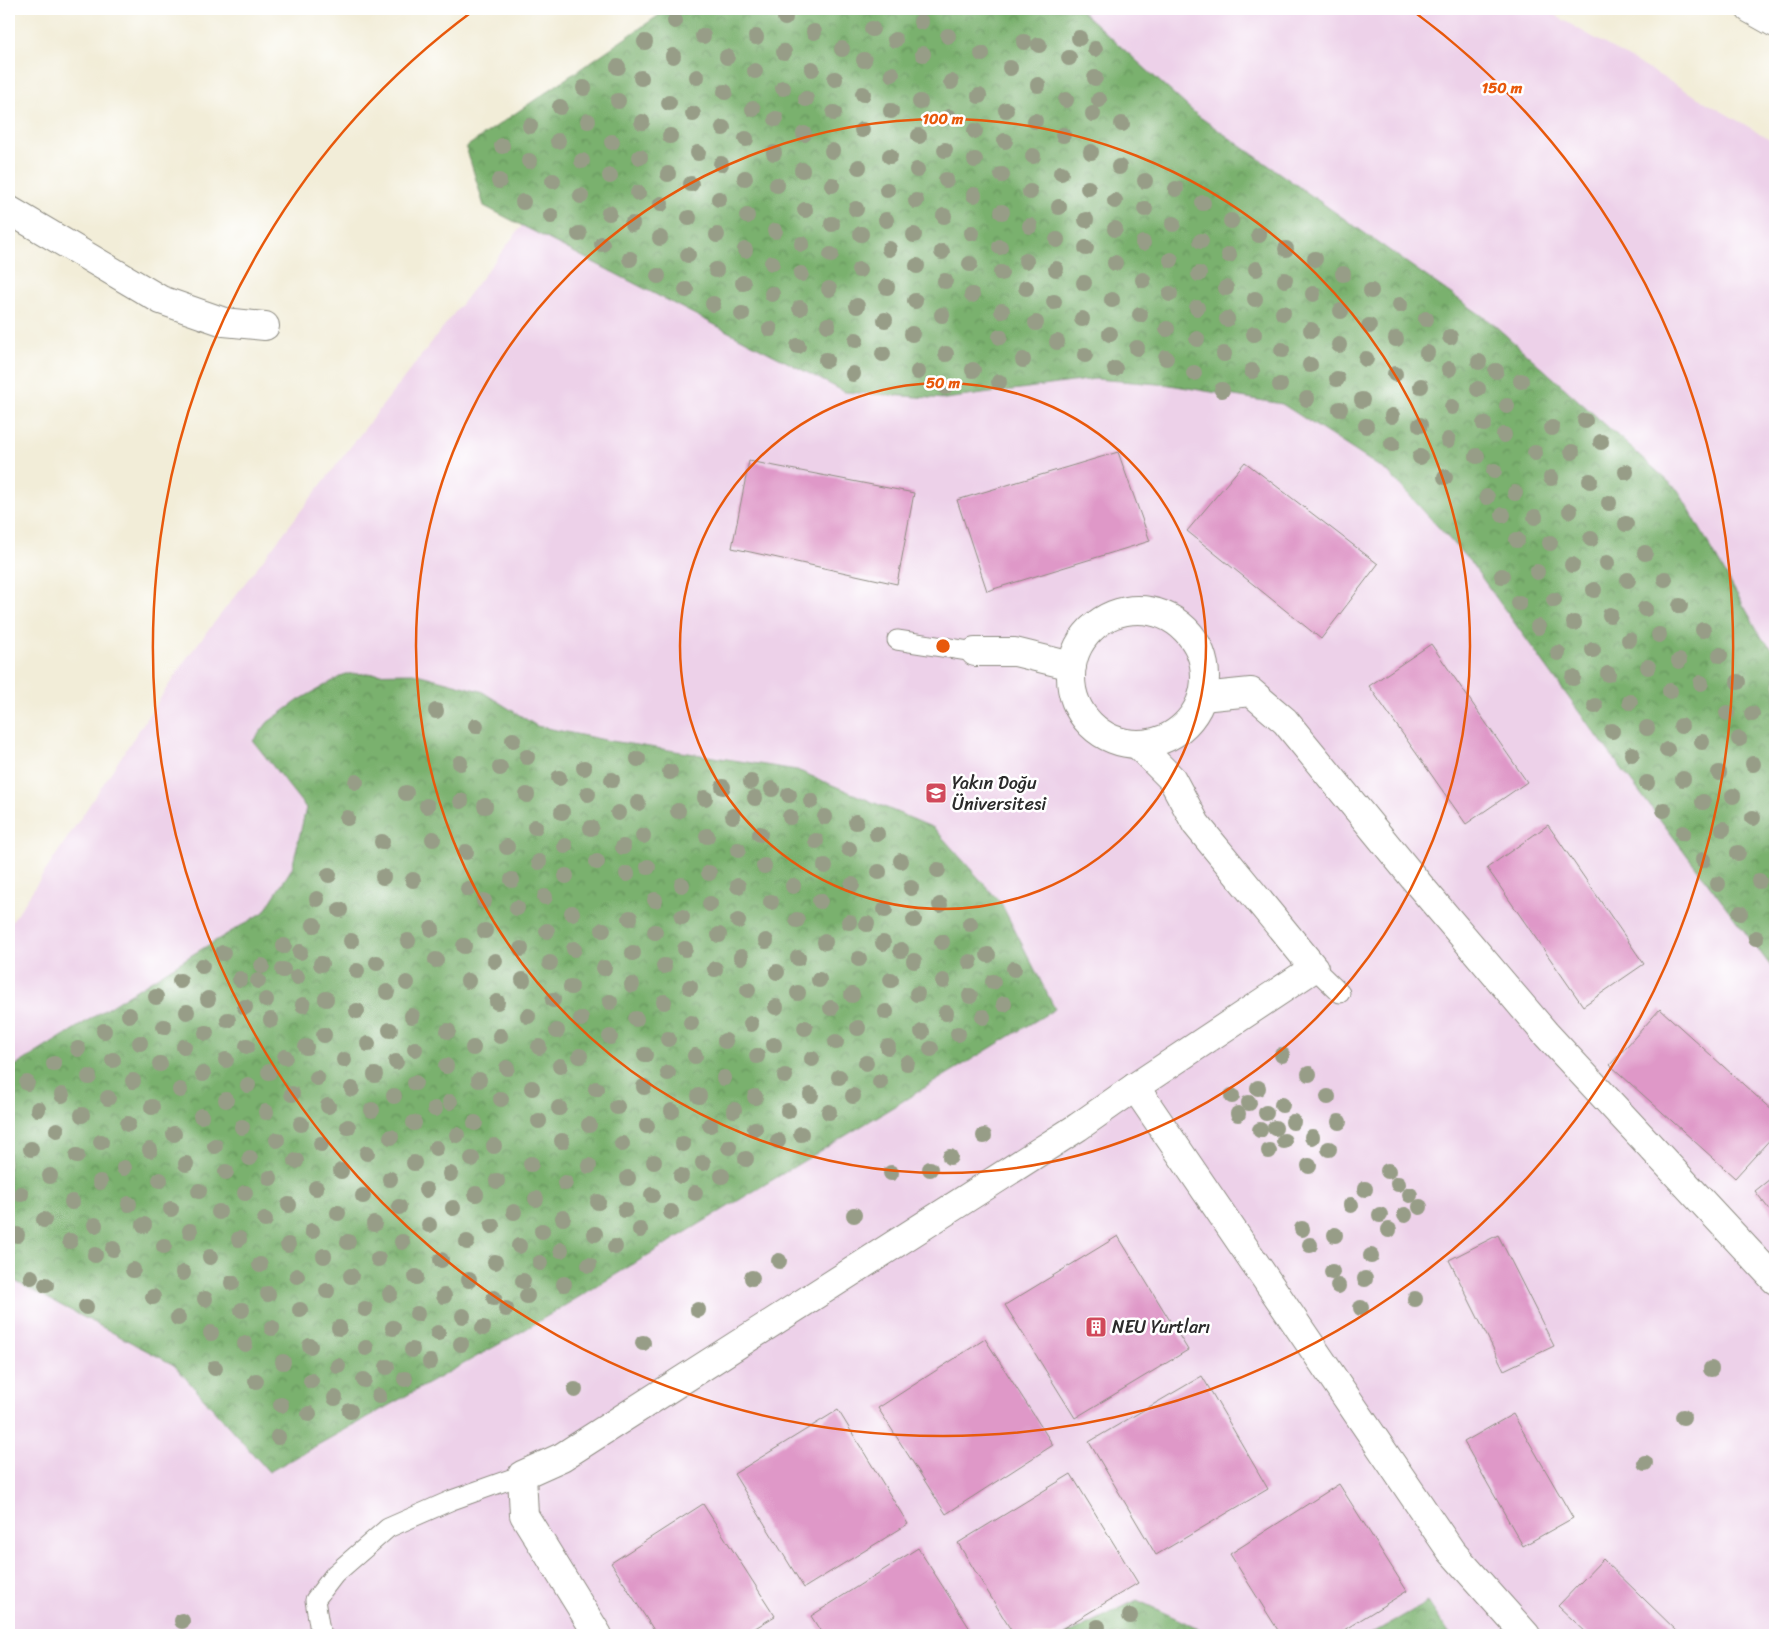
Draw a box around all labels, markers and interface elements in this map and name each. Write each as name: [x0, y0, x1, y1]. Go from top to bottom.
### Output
text: 150 m: [1482, 75, 1523, 101]
text: 100 m: [923, 106, 964, 132]
text: 50 m: [926, 370, 961, 396]
centre of rings: [934, 637, 952, 655]
place label: Yakın Doğu Üniversitesi: [952, 767, 1047, 820]
school or university icon: Yakın Doğu Üniversitesi: [924, 781, 948, 805]
place label: NEU Yurtları: [1112, 1311, 1210, 1343]
building icon: NEU Yurtları: [1084, 1315, 1108, 1339]

